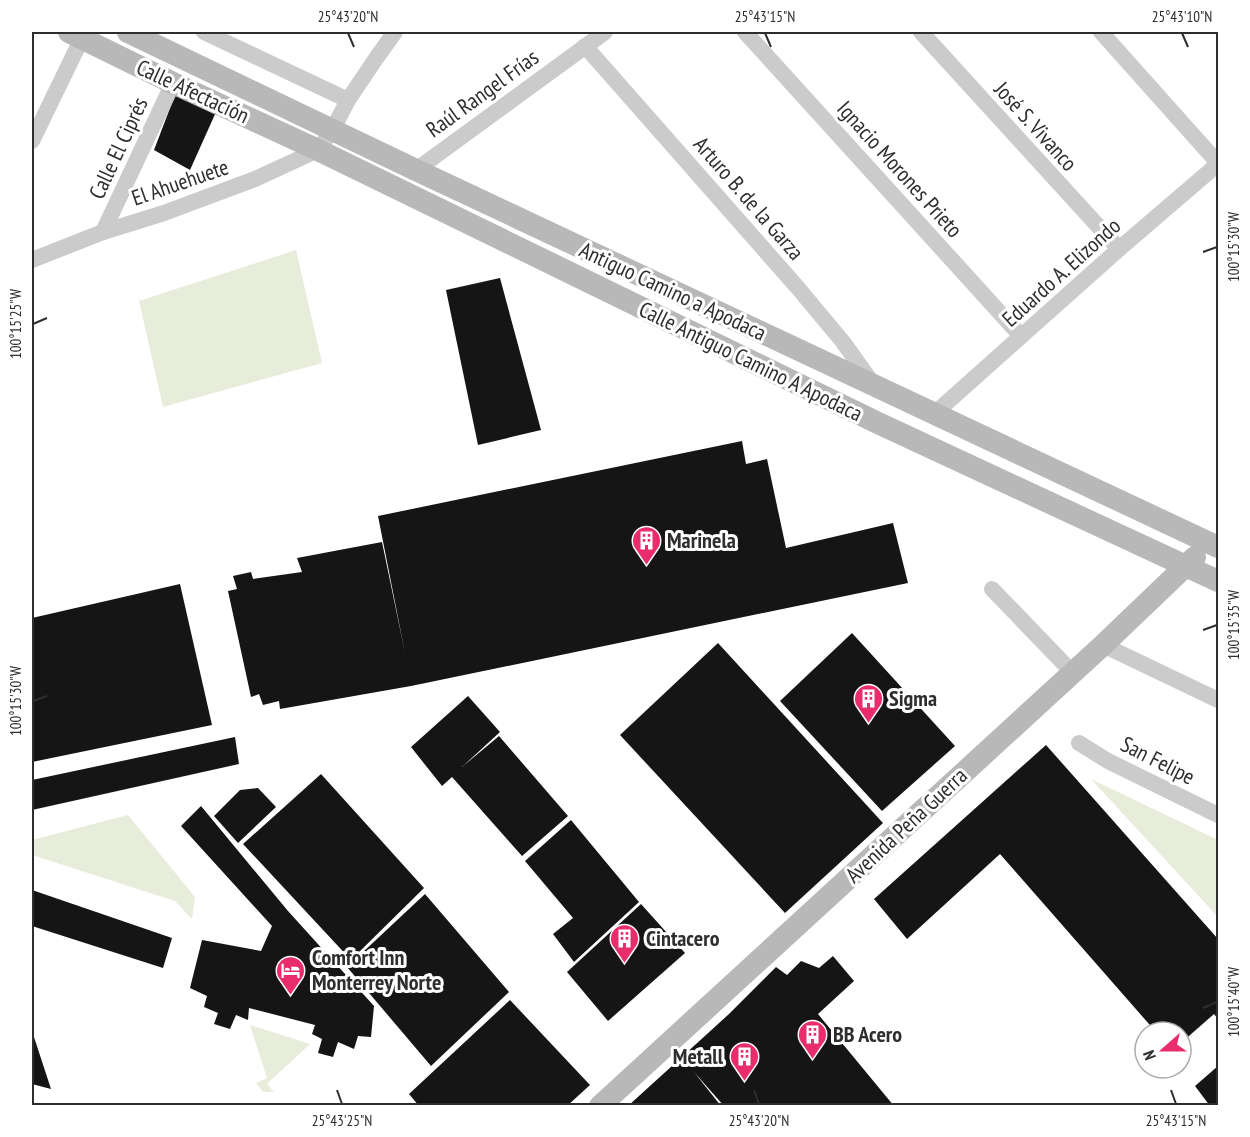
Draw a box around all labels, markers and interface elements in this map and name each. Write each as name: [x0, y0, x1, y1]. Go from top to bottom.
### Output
text: 25°43'20"N: [318, 7, 378, 26]
text: 25°43'15"N: [735, 7, 795, 26]
text: 25°43'10"N: [1152, 7, 1212, 26]
street label: Raúl Rangel Frías: [420, 43, 544, 143]
street label: Calle Afectación: [132, 53, 254, 129]
street label: José S. Vivanco: [988, 75, 1084, 177]
street label: Calle El Ciprés: [82, 93, 154, 203]
street label: Ignacio Morones Prieto: [831, 95, 969, 243]
street label: Arturo B. de la Garza: [688, 131, 810, 265]
street label: El Ahuehuete: [128, 152, 232, 212]
street label: Eduardo A. Elizondo: [996, 212, 1126, 332]
text: 100°15'30"W: [1224, 212, 1243, 282]
street label: Antiguo Camino a Apodaca: [575, 235, 771, 347]
text: 100°15'25"W: [6, 289, 25, 359]
street label: Calle Antiguo Camino A Apodaca: [635, 295, 867, 427]
building icon: Marinela: [630, 524, 662, 566]
place label: Marinela: [667, 526, 736, 554]
text: 100°15'35"W: [1224, 590, 1243, 660]
text: 100°15'30"W: [6, 666, 25, 736]
building icon: Sigma: [852, 682, 884, 724]
place label: Sigma: [889, 684, 937, 712]
street label: San Felipe: [1116, 730, 1200, 790]
street label: Avenida Peña Guerra: [839, 761, 973, 889]
building icon: Cintacero: [609, 922, 641, 964]
place label: Cintacero: [646, 924, 720, 952]
place label: Comfort Inn Monterrey Norte: [312, 943, 441, 996]
hotel icon: Comfort Inn Monterrey Norte: [275, 954, 307, 996]
text: 100°15'40"W: [1224, 967, 1243, 1037]
building icon: BB Acero: [796, 1018, 828, 1060]
place label: BB Acero: [833, 1020, 902, 1048]
north arrow: [1133, 1020, 1193, 1080]
building icon: Metall: [728, 1040, 760, 1082]
place label: Metall: [673, 1042, 724, 1070]
text: N: [1138, 1048, 1160, 1063]
text: 25°43'25"N: [312, 1111, 372, 1130]
text: 25°43'20"N: [729, 1111, 789, 1130]
text: 25°43'15"N: [1146, 1111, 1206, 1130]

